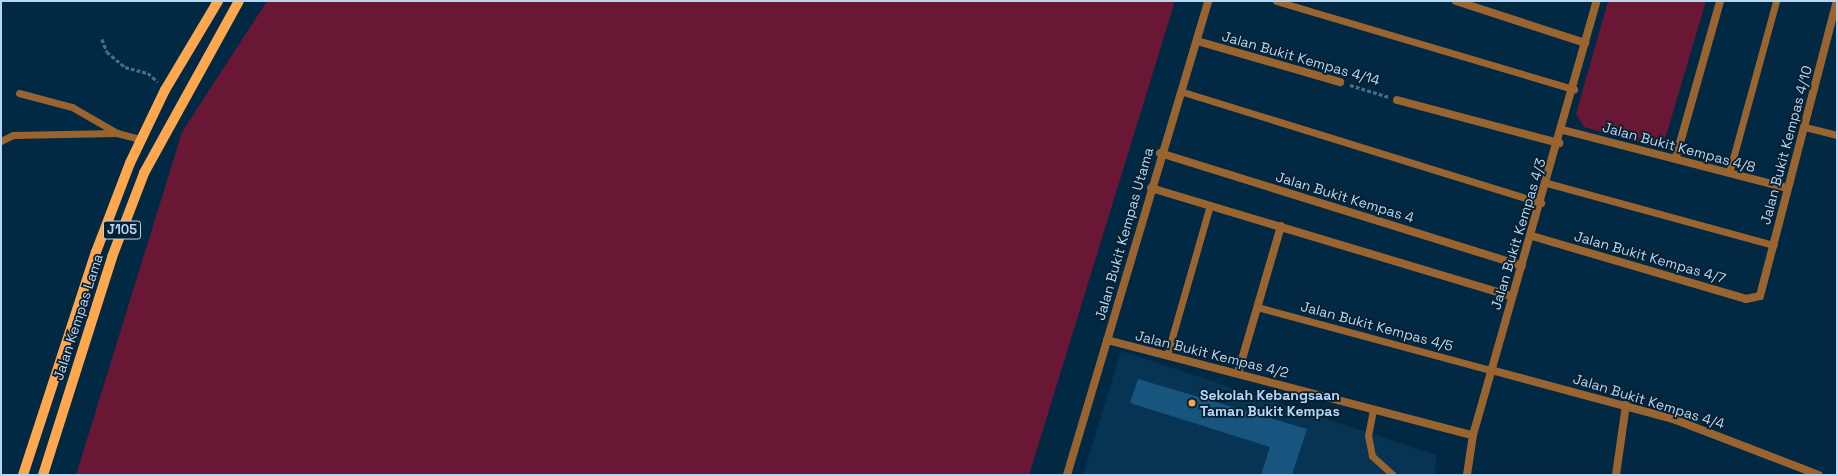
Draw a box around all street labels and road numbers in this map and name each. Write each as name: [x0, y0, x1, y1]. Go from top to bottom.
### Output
street label: Jalan Bukit Kempas 4/14: [1220, 27, 1382, 89]
street label: Jalan Bukit Kempas 4/10: [1757, 64, 1815, 226]
street label: Jalan Bukit Kempas 4/8: [1601, 118, 1757, 176]
street label: Jalan Bukit Kempas Utama: [1091, 146, 1157, 322]
street label: Jalan Bukit Kempas 4/3: [1487, 156, 1549, 312]
street label: Jalan Bukit Kempas 4: [1274, 168, 1416, 226]
road number: J105: [102, 219, 142, 241]
street label: Jalan Bukit Kempas 4/7: [1572, 227, 1728, 287]
street label: Jalan Kempas Lama: [50, 252, 106, 382]
street label: Jalan Bukit Kempas 4/5: [1299, 298, 1455, 354]
street label: Jalan Bukit Kempas 4/2: [1134, 327, 1290, 381]
street label: Jalan Bukit Kempas 4/4: [1571, 370, 1727, 432]

